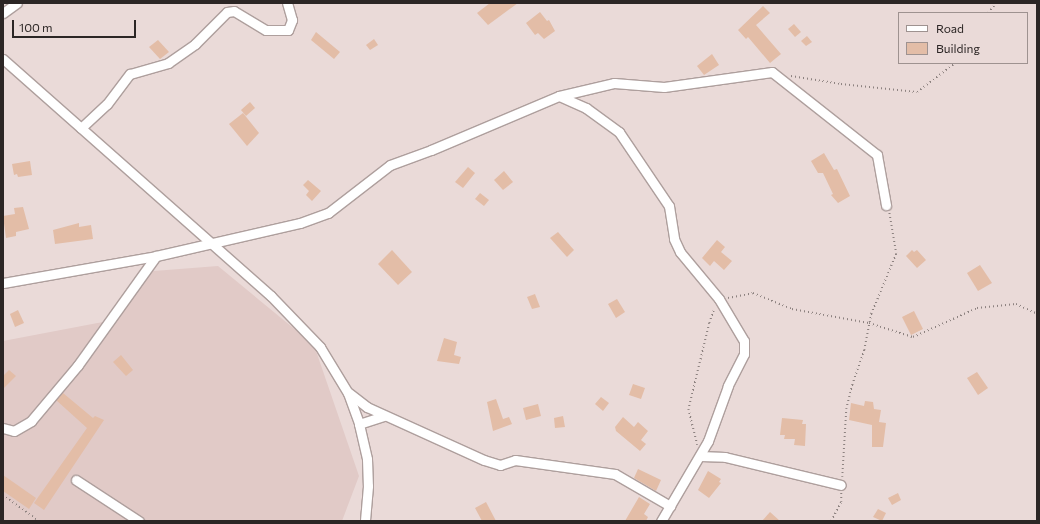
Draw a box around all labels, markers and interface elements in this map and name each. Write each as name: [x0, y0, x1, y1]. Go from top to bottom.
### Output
scale bar: [14, 12, 138, 38]
legend: [898, 12, 1028, 64]
text: 100 m: [19, 20, 53, 34]
text: Road: [936, 21, 964, 35]
text: Building: [936, 41, 980, 55]

